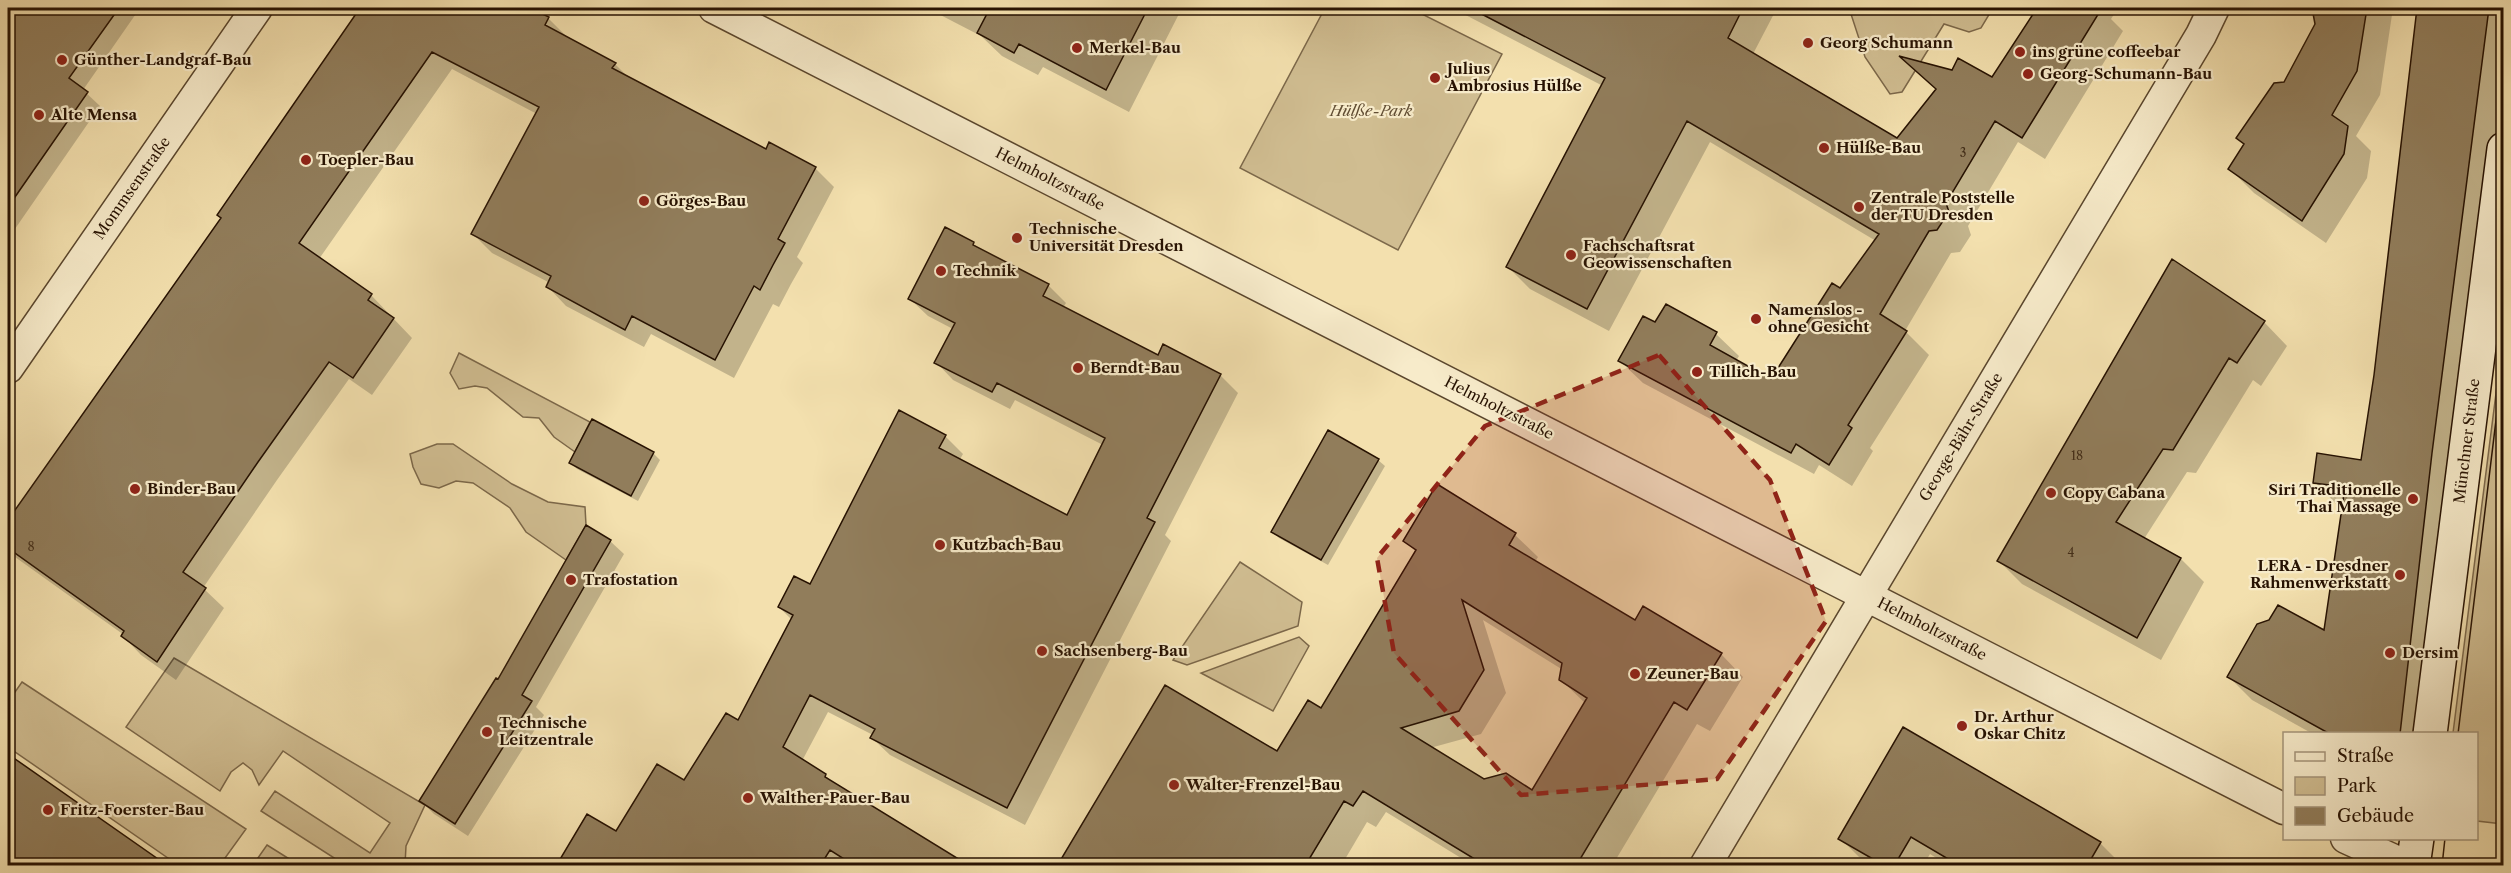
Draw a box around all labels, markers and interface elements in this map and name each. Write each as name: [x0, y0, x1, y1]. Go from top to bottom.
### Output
place label: Georg Schumann: [1820, 33, 1954, 52]
marker: Georg Schumann: [1801, 36, 1815, 50]
place label: Merkel-Bau: [1089, 38, 1181, 57]
marker: Merkel-Bau: [1070, 41, 1084, 55]
place label: ins grüne coffeebar: [2032, 42, 2181, 61]
marker: ins grüne coffeebar: [2013, 45, 2027, 59]
place label: Günther-Landgraf-Bau: [74, 50, 252, 69]
marker: Günther-Landgraf-Bau: [55, 53, 69, 67]
place label: Julius Ambrosius Hülße: [1444, 59, 1582, 95]
place label: Georg-Schumann-Bau: [2040, 64, 2212, 83]
marker: Georg-Schumann-Bau: [2021, 67, 2035, 81]
marker: Julius Ambrosius Hülße: [1428, 71, 1442, 85]
park label: Hülße-Park: [1329, 101, 1413, 120]
place label: Alte Mensa: [50, 105, 137, 124]
marker: Alte Mensa: [32, 108, 46, 122]
street label: Mommsenstraße: [89, 133, 174, 243]
place label: Hülße-Bau: [1836, 138, 1921, 157]
marker: Hülße-Bau: [1817, 141, 1831, 155]
street label: Helmholtzstraße: [992, 143, 1108, 214]
house number: 3: [1960, 145, 1966, 160]
place label: Toepler-Bau: [318, 150, 414, 169]
marker: Toepler-Bau: [299, 153, 313, 167]
place label: Zentrale Poststelle der TU Dresden: [1871, 188, 2015, 224]
place label: Görges-Bau: [656, 191, 746, 210]
marker: Görges-Bau: [637, 194, 651, 208]
marker: Zentrale Poststelle der TU Dresden: [1852, 200, 1866, 214]
place label: Technische Universität Dresden: [1029, 219, 1184, 255]
marker: Technische Universität Dresden: [1010, 231, 1024, 245]
place label: Fachschaftsrat Geowissenschaften: [1583, 236, 1733, 272]
marker: Fachschaftsrat Geowissenschaften: [1564, 248, 1578, 262]
place label: Technik: [953, 261, 1017, 280]
marker: Technik: [934, 264, 948, 278]
place label: Namenslos - ohne Gesicht: [1768, 300, 1869, 336]
marker: Namenslos - ohne Gesicht: [1749, 312, 1763, 326]
place label: Berndt-Bau: [1090, 358, 1180, 377]
marker: Berndt-Bau: [1071, 361, 1085, 375]
place label: Tillich-Bau: [1709, 362, 1796, 381]
marker: Tillich-Bau: [1690, 365, 1704, 379]
street label: George-Bähr-Straße: [1915, 369, 2006, 504]
street label: Helmholtzstraße: [1441, 372, 1557, 443]
street label: Münchner Straße: [2449, 377, 2484, 504]
house number: 18: [2071, 448, 2083, 463]
place label: Binder-Bau: [147, 479, 236, 498]
place label: Siri Traditionelle Thai Massage: [2268, 480, 2401, 516]
marker: Binder-Bau: [128, 482, 142, 496]
place label: Copy Cabana: [2063, 483, 2165, 502]
marker: Copy Cabana: [2044, 486, 2058, 500]
marker: Siri Traditionelle Thai Massage: [2406, 492, 2420, 506]
place label: Kutzbach-Bau: [952, 535, 1062, 554]
marker: Kutzbach-Bau: [933, 538, 947, 552]
house number: 8: [27, 539, 35, 554]
house number: 4: [2068, 545, 2075, 560]
place label: LERA - Dresdner Rahmenwerkstatt: [2250, 556, 2389, 592]
marker: LERA - Dresdner Rahmenwerkstatt: [2393, 568, 2407, 582]
place label: Trafostation: [583, 570, 679, 589]
marker: Trafostation: [564, 573, 578, 587]
street label: Helmholtzstraße: [1874, 593, 1990, 664]
place label: Sachsenberg-Bau: [1054, 641, 1188, 660]
place label: Dersim: [2402, 643, 2459, 662]
marker: Sachsenberg-Bau: [1035, 644, 1049, 658]
marker: Dersim: [2383, 646, 2397, 660]
place label: Zeuner-Bau: [1647, 664, 1739, 683]
marker: Zeuner-Bau: [1628, 667, 1642, 681]
place label: Dr. Arthur Oskar Chitz: [1974, 707, 2065, 743]
place label: Technische Leitzentrale: [499, 713, 594, 749]
marker: Dr. Arthur Oskar Chitz: [1955, 719, 1969, 733]
marker: Technische Leitzentrale: [480, 725, 494, 739]
legend: [2283, 732, 2478, 840]
text: Straße: [2337, 745, 2394, 767]
place label: Walter-Frenzel-Bau: [1185, 775, 1341, 794]
text: Park: [2337, 775, 2378, 797]
marker: Walter-Frenzel-Bau: [1167, 778, 1181, 792]
place label: Walther-Pauer-Bau: [759, 788, 910, 807]
marker: Walther-Pauer-Bau: [741, 791, 755, 805]
place label: Fritz-Foerster-Bau: [60, 800, 204, 819]
marker: Fritz-Foerster-Bau: [41, 803, 55, 817]
text: Gebäude: [2337, 805, 2414, 827]

